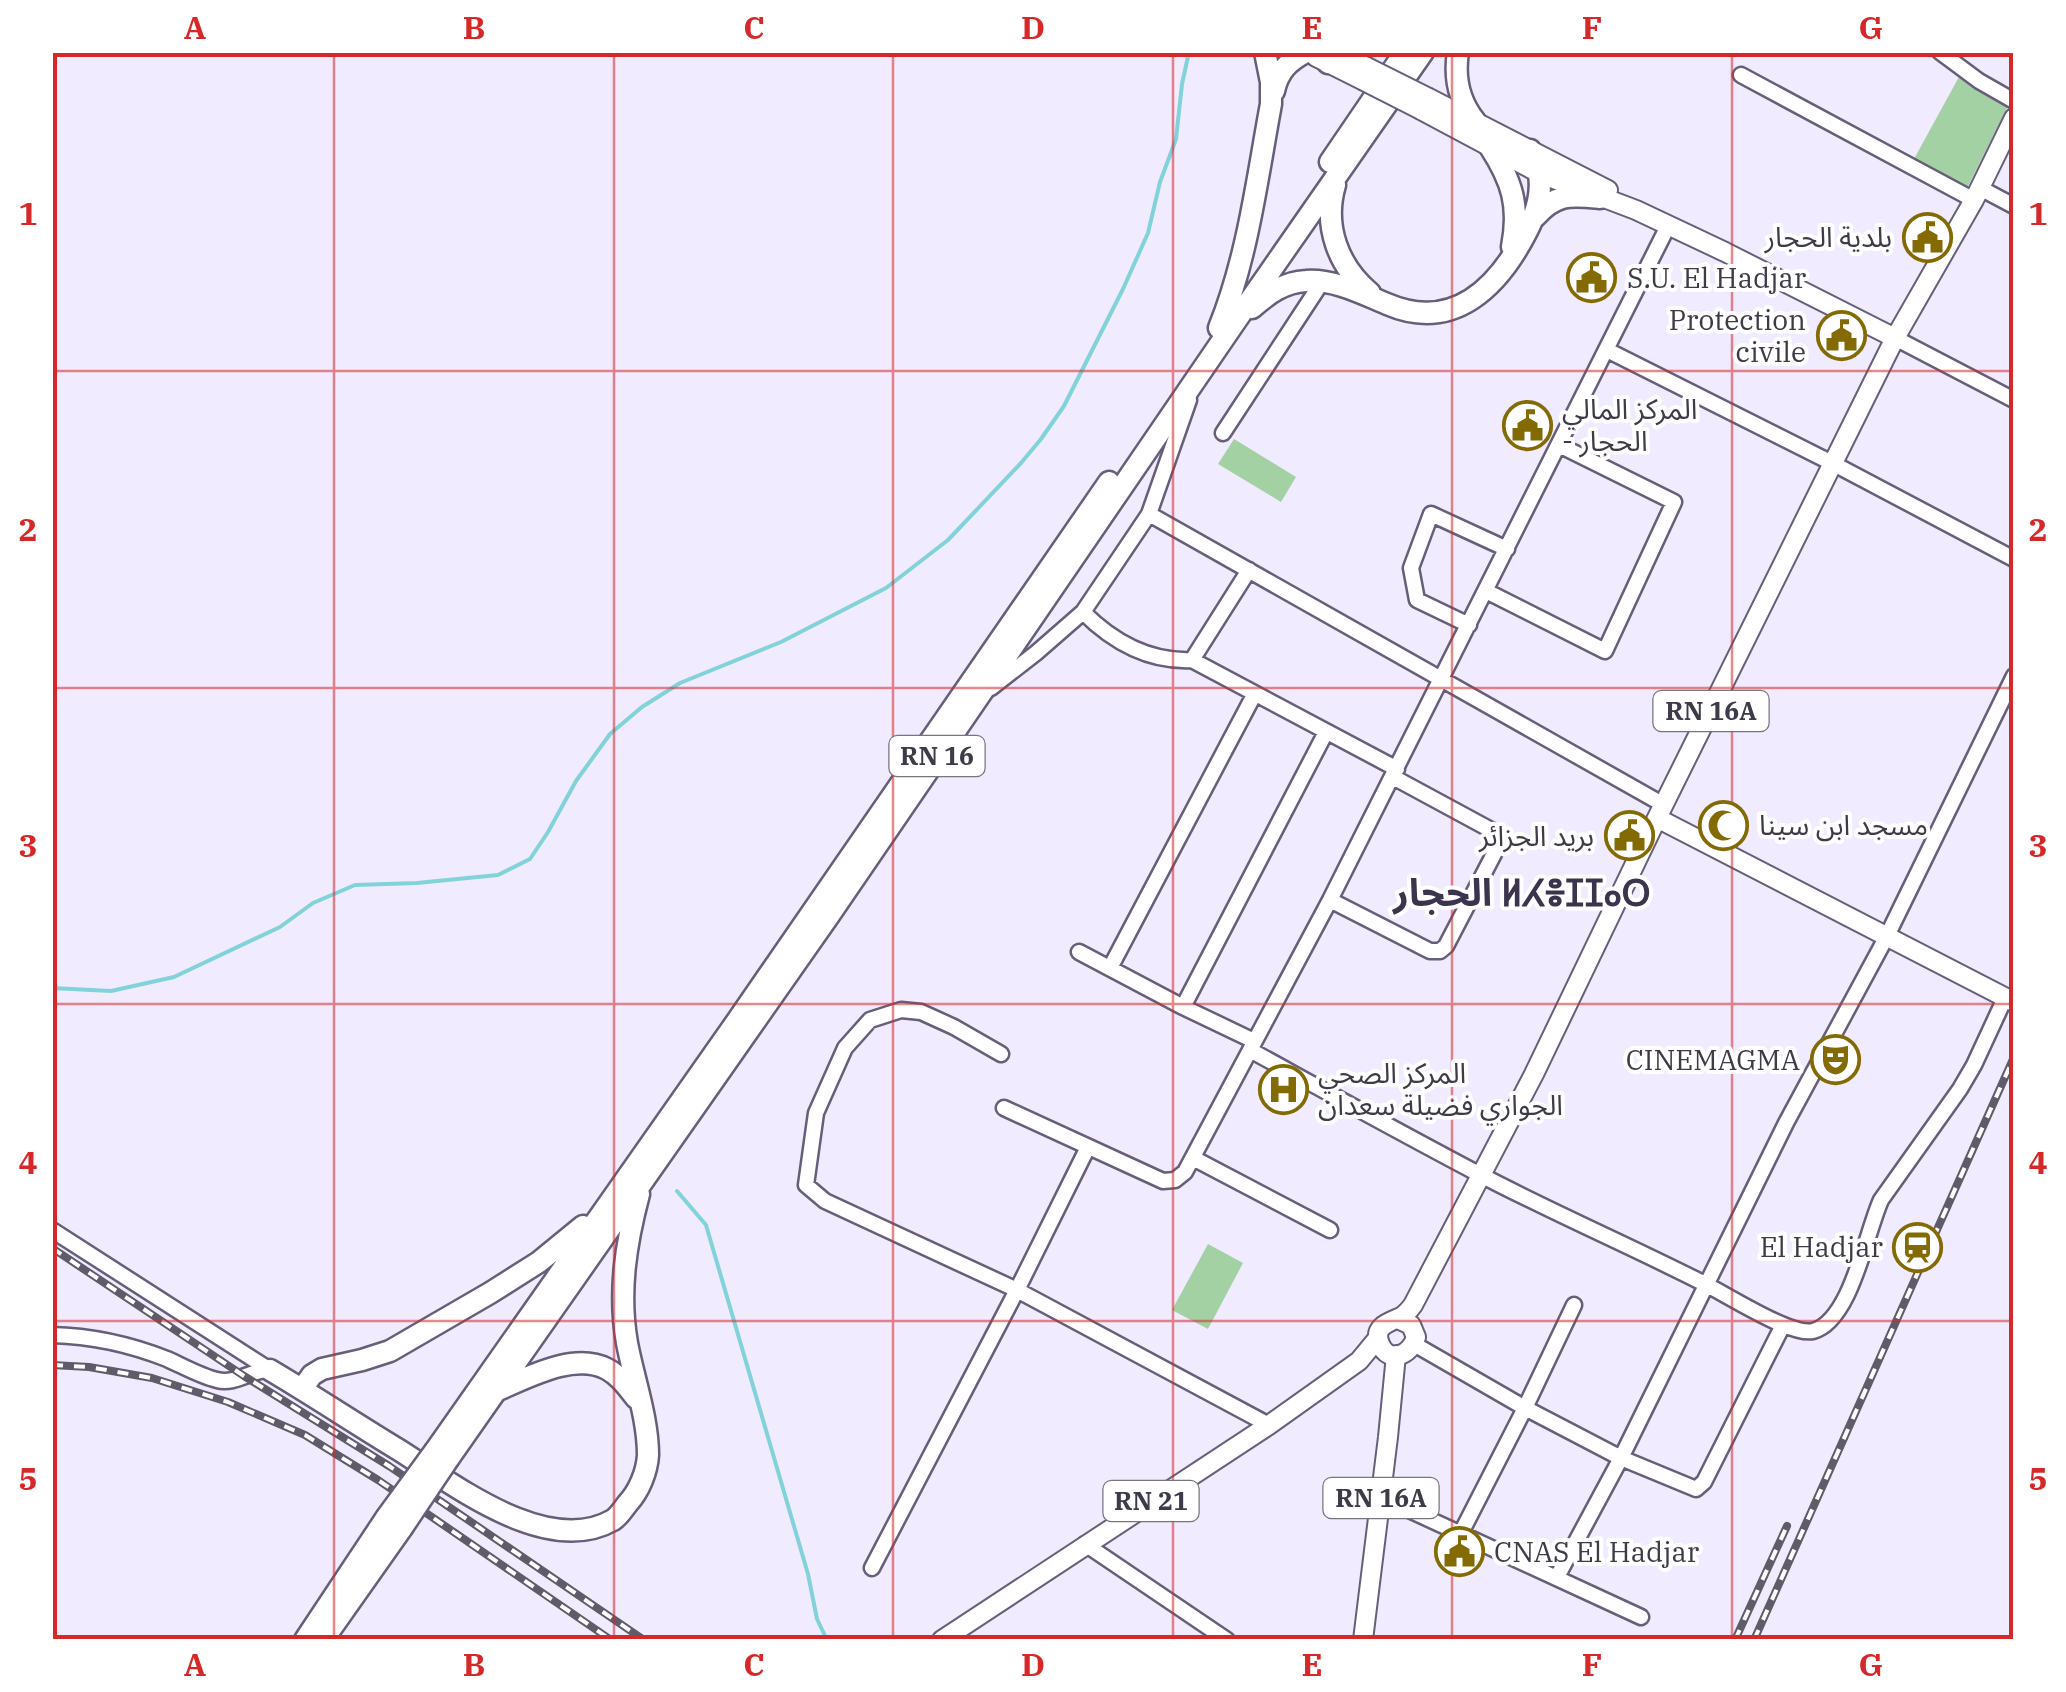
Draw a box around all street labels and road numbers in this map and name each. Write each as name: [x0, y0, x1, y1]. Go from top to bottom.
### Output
road number: RN 16A: [1654, 691, 1768, 731]
road number: RN 16: [890, 736, 984, 776]
road number: RN 16A: [1324, 1478, 1438, 1518]
road number: RN 21: [1104, 1481, 1198, 1521]

